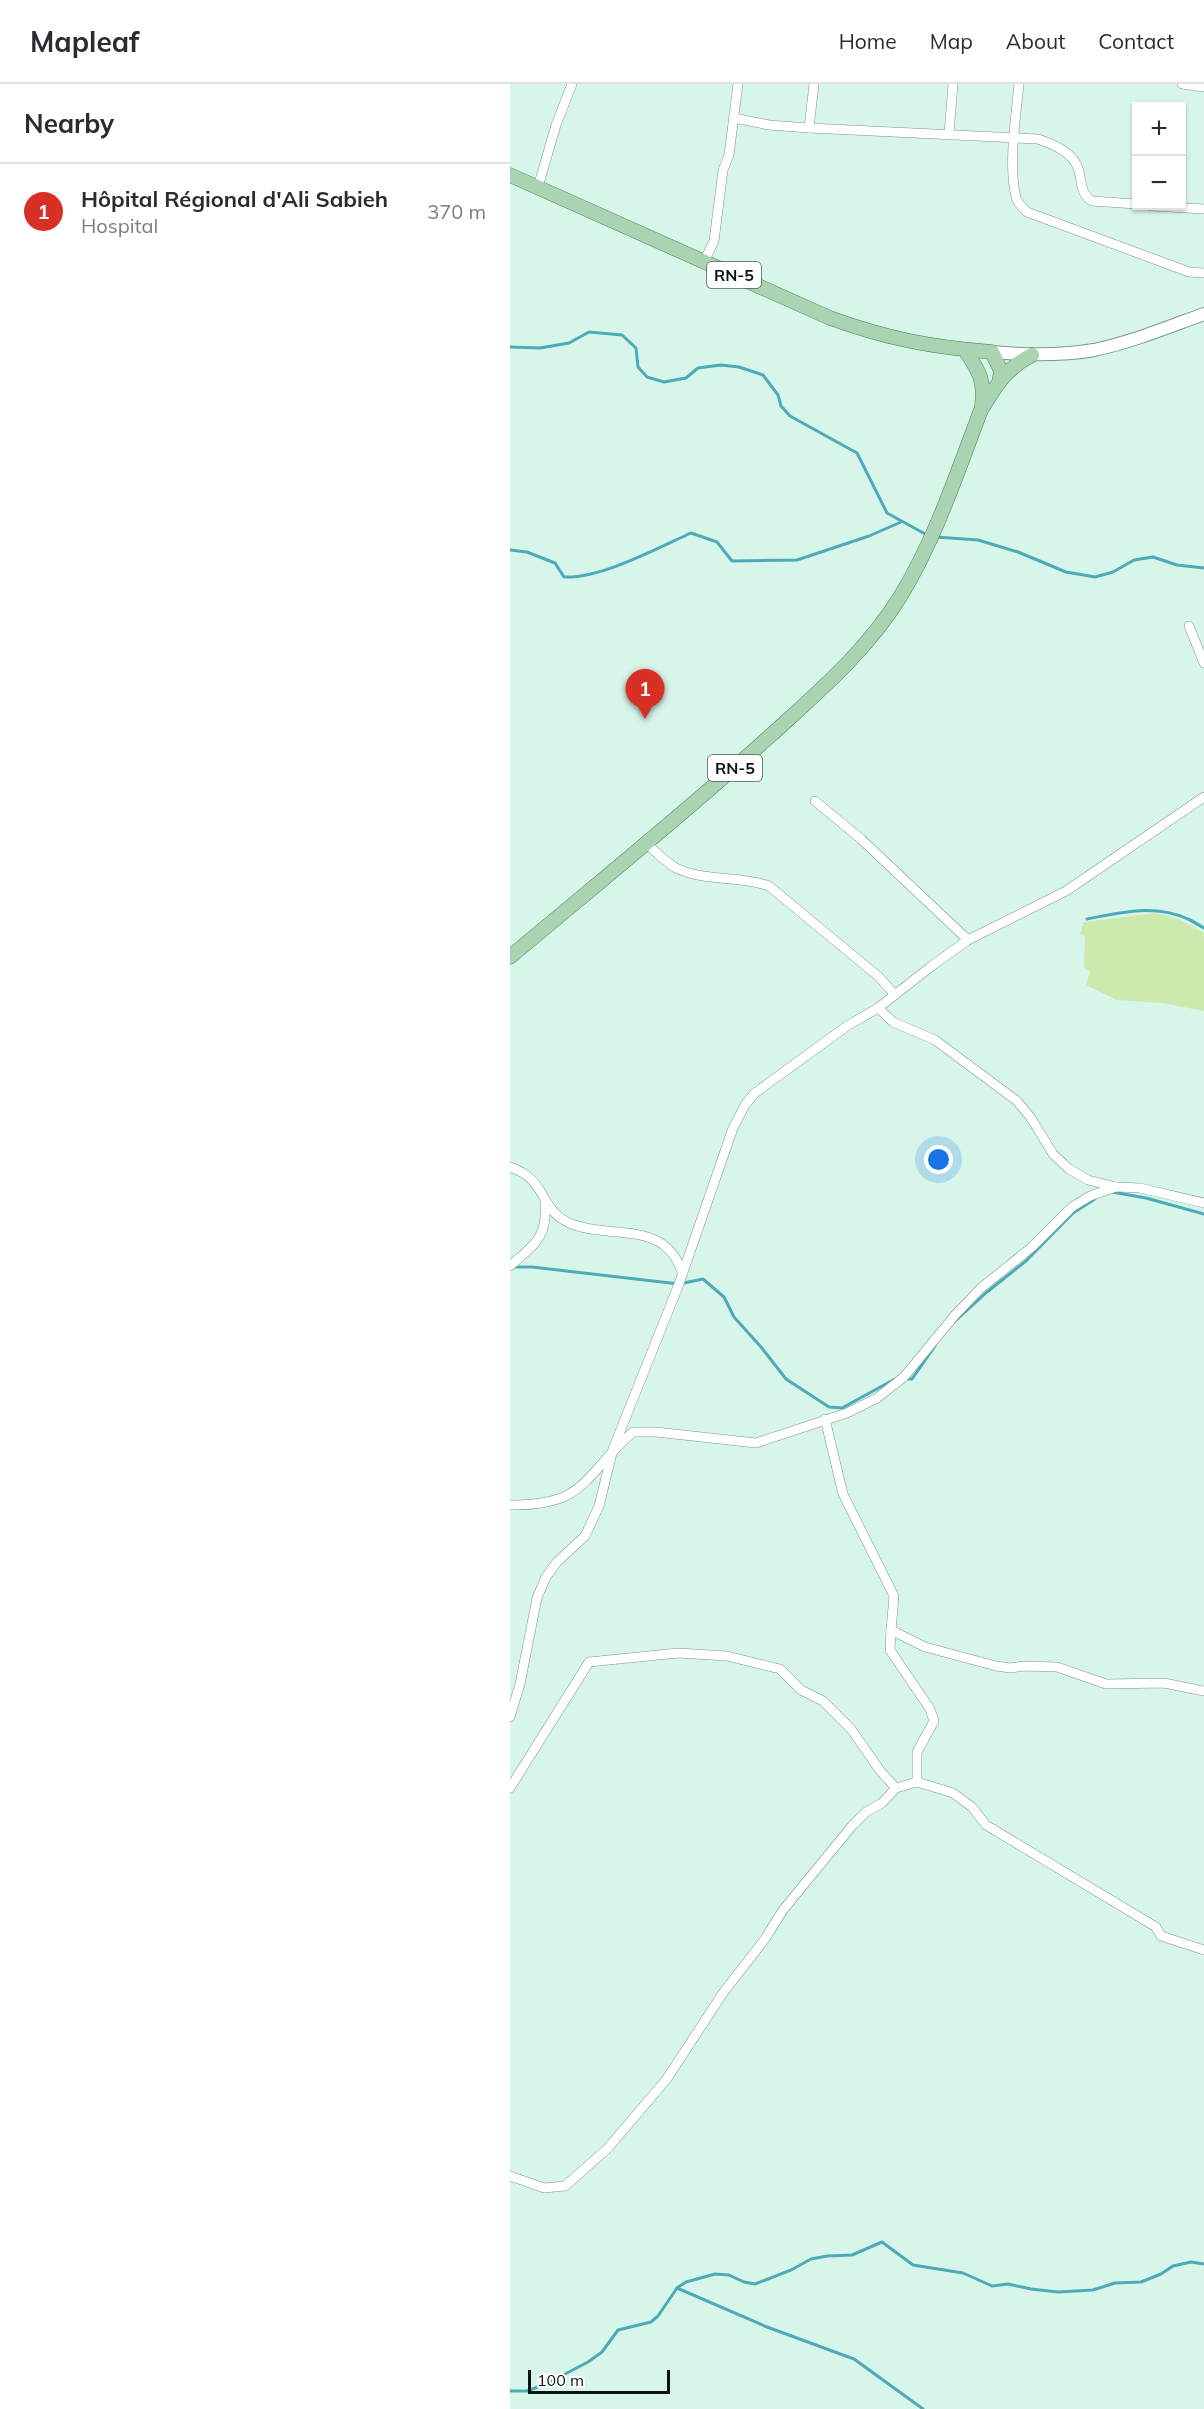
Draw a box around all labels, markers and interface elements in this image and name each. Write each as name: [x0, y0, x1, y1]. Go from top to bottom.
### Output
text: Mapleaf: [30, 24, 139, 59]
text: Home: [839, 28, 897, 54]
text: Map: [930, 28, 973, 54]
text: About: [1006, 28, 1065, 54]
text: Contact: [1098, 28, 1174, 54]
map controls: [1132, 102, 1186, 210]
button: +: [1132, 102, 1186, 156]
text: Nearby: [24, 107, 114, 140]
button: −: [1132, 156, 1186, 210]
text: Hôpital Régional d'Ali Sabieh: [81, 185, 388, 213]
text: 1: [38, 199, 50, 224]
text: 370 m: [427, 199, 486, 224]
text: Hospital: [81, 213, 158, 238]
road number: RN-5: [707, 262, 761, 288]
pin: 1: [626, 670, 664, 719]
road number: RN-5: [708, 755, 762, 781]
your location: [924, 1145, 953, 1174]
scale bar: [528, 2367, 670, 2394]
text: 100 m: [537, 2370, 584, 2390]

